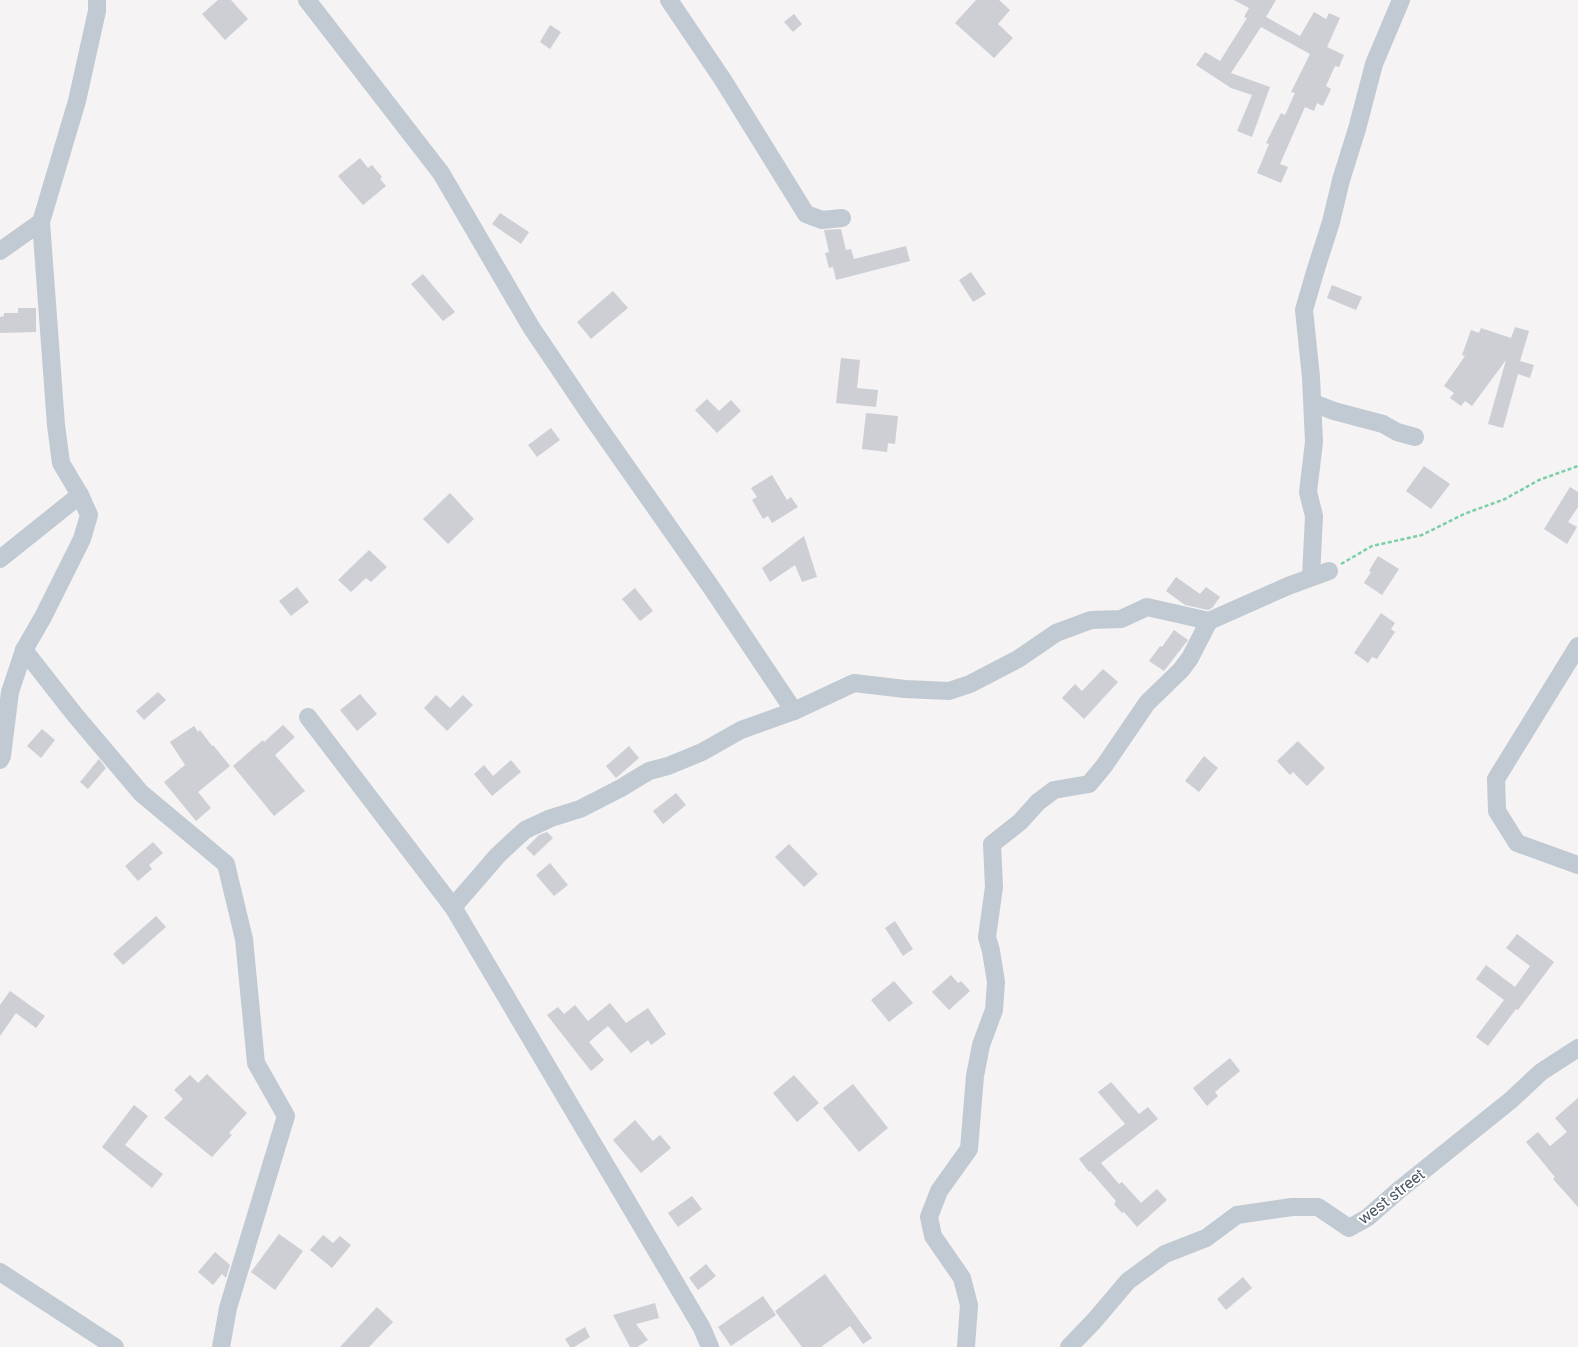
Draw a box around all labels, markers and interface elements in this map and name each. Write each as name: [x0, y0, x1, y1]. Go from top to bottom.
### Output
street label: west street: [1354, 1165, 1428, 1228]

